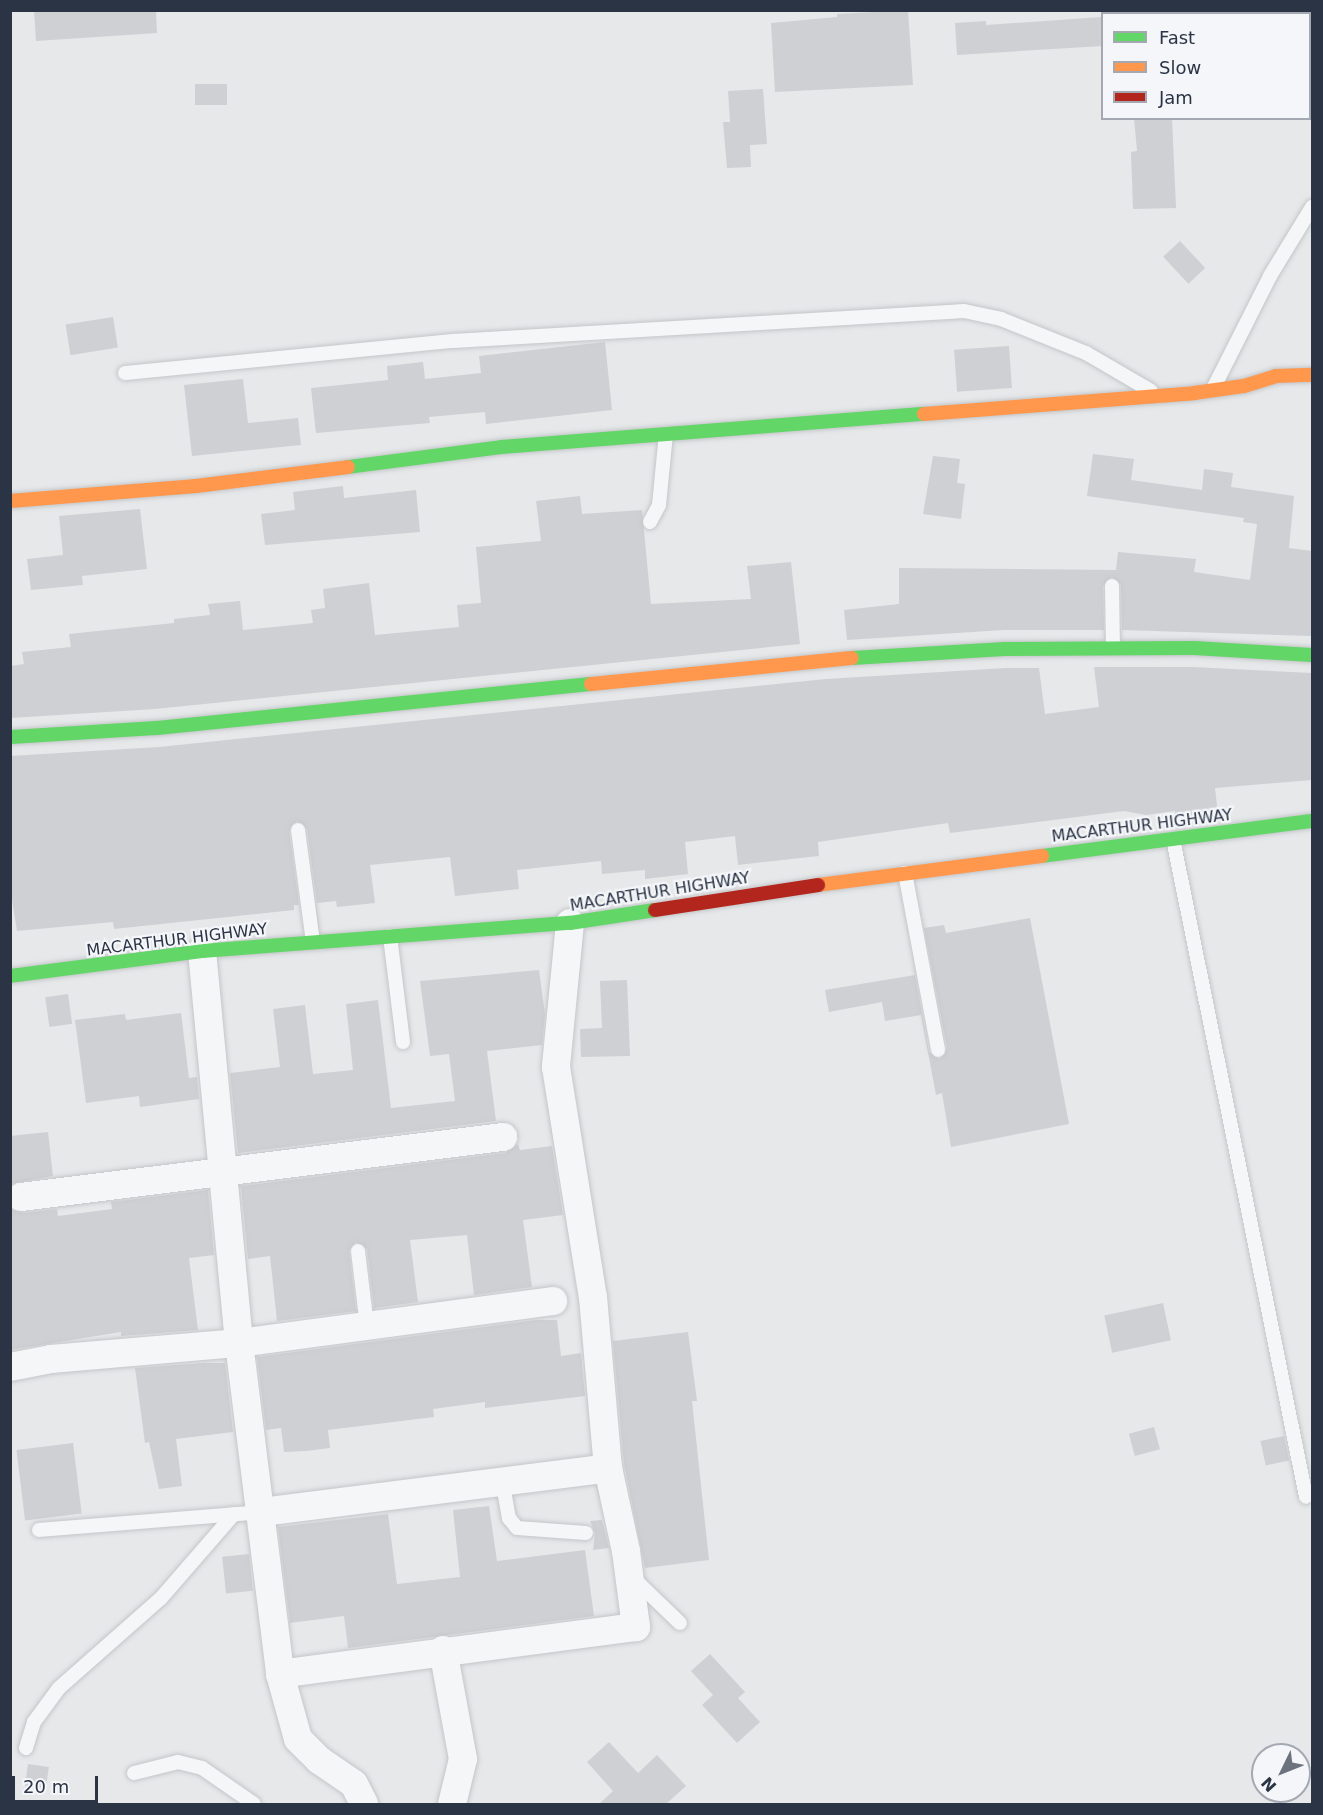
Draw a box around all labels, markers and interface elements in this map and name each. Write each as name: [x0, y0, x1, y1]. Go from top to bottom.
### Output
legend: [1101, 12, 1311, 120]
text: Fast: [1159, 27, 1195, 48]
text: Slow: [1159, 57, 1201, 78]
text: Jam: [1159, 87, 1193, 108]
street label: MACARTHUR HIGHWAY: [1051, 805, 1233, 847]
street label: MACARTHUR HIGHWAY: [569, 868, 751, 916]
street label: MACARTHUR HIGHWAY: [86, 919, 268, 961]
north arrow: [1251, 1743, 1311, 1803]
scale bar: [15, 1764, 100, 1802]
text: N: [1257, 1773, 1280, 1796]
text: 20 m: [23, 1776, 69, 1797]

